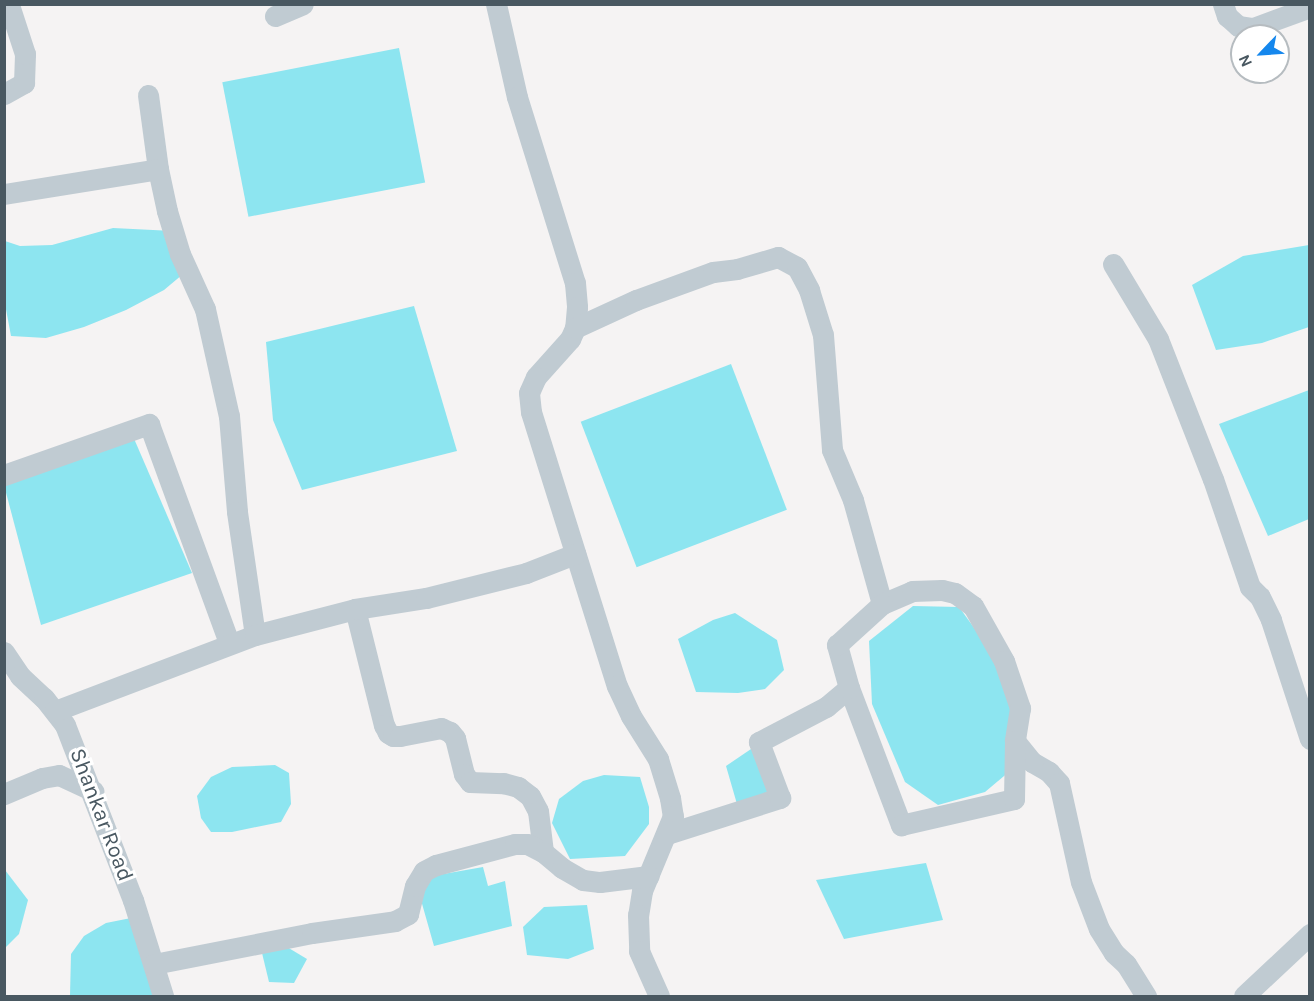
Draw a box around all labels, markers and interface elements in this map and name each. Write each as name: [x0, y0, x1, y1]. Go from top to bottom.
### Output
north arrow: [1230, 24, 1290, 84]
text: N: [1234, 52, 1256, 70]
street label: Shankar Road: [64, 745, 138, 885]

